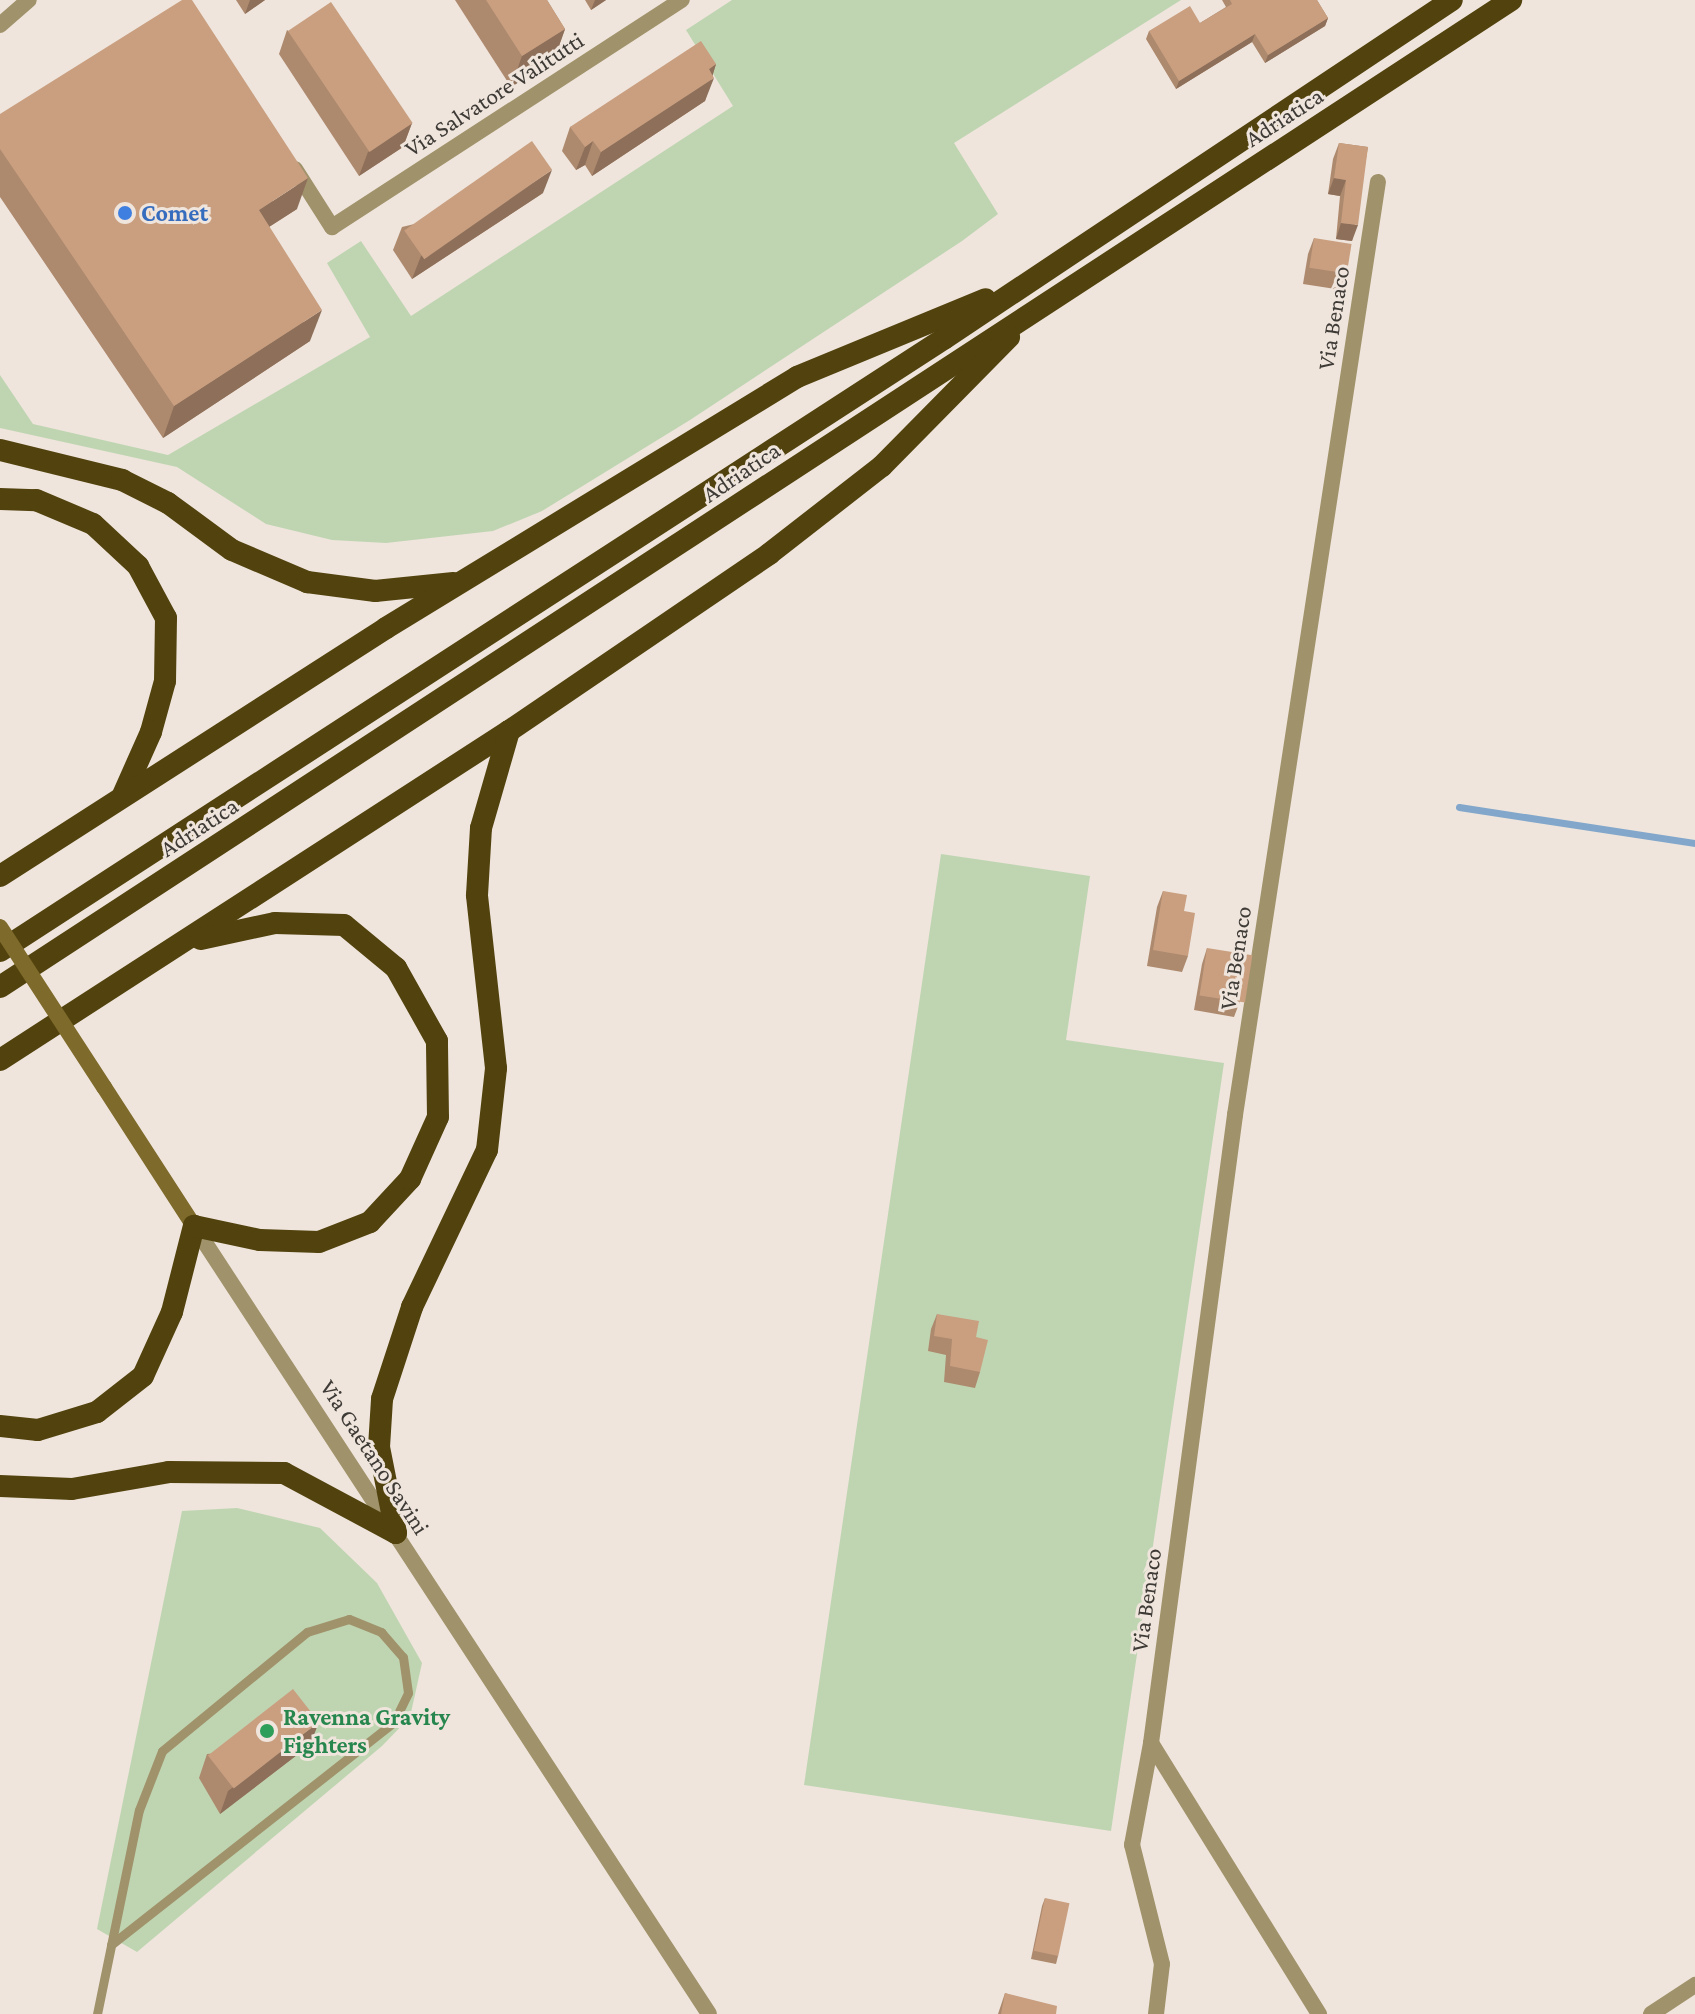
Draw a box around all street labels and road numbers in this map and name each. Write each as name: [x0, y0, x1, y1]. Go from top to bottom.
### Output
street label: Via Salvatore Valitutti: [399, 25, 589, 163]
street label: Adriatica: [1239, 81, 1329, 153]
street label: Via Benaco: [1311, 264, 1355, 372]
street label: Adriatica: [697, 436, 785, 508]
street label: Adriatica: [154, 791, 244, 863]
street label: Via Benaco: [1213, 904, 1257, 1012]
street label: Via Gaetano Savini: [314, 1374, 436, 1540]
street label: Via Benaco: [1124, 1546, 1168, 1654]

